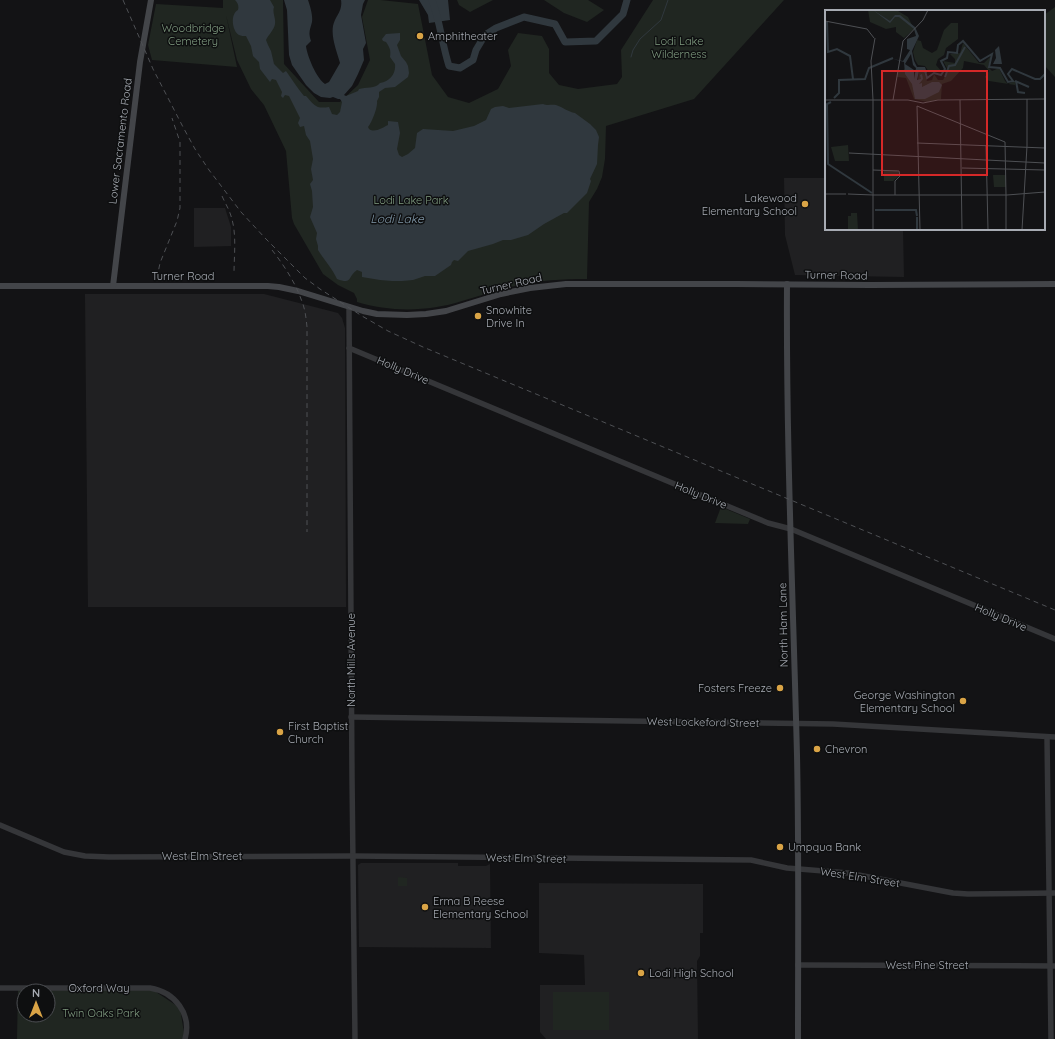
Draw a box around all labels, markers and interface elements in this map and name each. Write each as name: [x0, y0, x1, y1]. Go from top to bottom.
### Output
inset map: [825, 10, 1045, 230]
park label: Woodbridge Cemetery: [161, 21, 225, 48]
place label: Amphitheater: [428, 29, 498, 43]
marker: Amphitheater: [415, 31, 425, 41]
park label: Lodi Lake Wilderness: [651, 34, 707, 61]
street label: Lower Sacramento Road: [105, 77, 135, 205]
place label: Lakewood Elementary School: [702, 191, 797, 218]
park label: Lodi Lake Park: [373, 193, 449, 207]
marker: Lakewood Elementary School: [800, 199, 810, 209]
water label: Lodi Lake: [370, 211, 425, 226]
street label: Turner Road: [804, 267, 868, 283]
street label: Turner Road: [152, 269, 214, 283]
street label: Turner Road: [479, 270, 543, 298]
place label: Snowhite Drive In: [486, 303, 532, 330]
marker: Snowhite Drive In: [473, 311, 483, 321]
street label: Holly Drive: [375, 353, 431, 387]
street label: Holly Drive: [673, 478, 729, 512]
street label: North Ham Lane: [775, 583, 791, 667]
street label: Holly Drive: [973, 600, 1029, 634]
street label: North Mills Avenue: [344, 613, 358, 707]
place label: Fosters Freeze: [698, 681, 772, 695]
marker: Fosters Freeze: [775, 683, 785, 693]
place label: George Washington Elementary School: [854, 688, 955, 715]
marker: George Washington Elementary School: [958, 696, 968, 706]
street label: West Lockeford Street: [647, 714, 760, 730]
place label: First Baptist Church: [288, 719, 348, 746]
marker: First Baptist Church: [275, 727, 285, 737]
place label: Chevron: [825, 742, 867, 756]
marker: Chevron: [812, 744, 822, 754]
place label: Umpqua Bank: [788, 840, 861, 854]
marker: Umpqua Bank: [775, 842, 785, 852]
street label: West Elm Street: [162, 849, 242, 863]
street label: West Elm Street: [486, 850, 567, 866]
street label: West Elm Street: [819, 864, 901, 890]
place label: Erma B Reese Elementary School: [433, 894, 528, 921]
marker: Erma B Reese Elementary School: [420, 902, 430, 912]
street label: West Pine Street: [885, 958, 969, 972]
place label: Lodi High School: [649, 966, 734, 980]
marker: Lodi High School: [636, 968, 646, 978]
street label: Oxford Way: [69, 981, 129, 995]
north arrow: [16, 983, 56, 1023]
text: N: [32, 986, 40, 1000]
park label: Twin Oaks Park: [62, 1006, 140, 1020]

